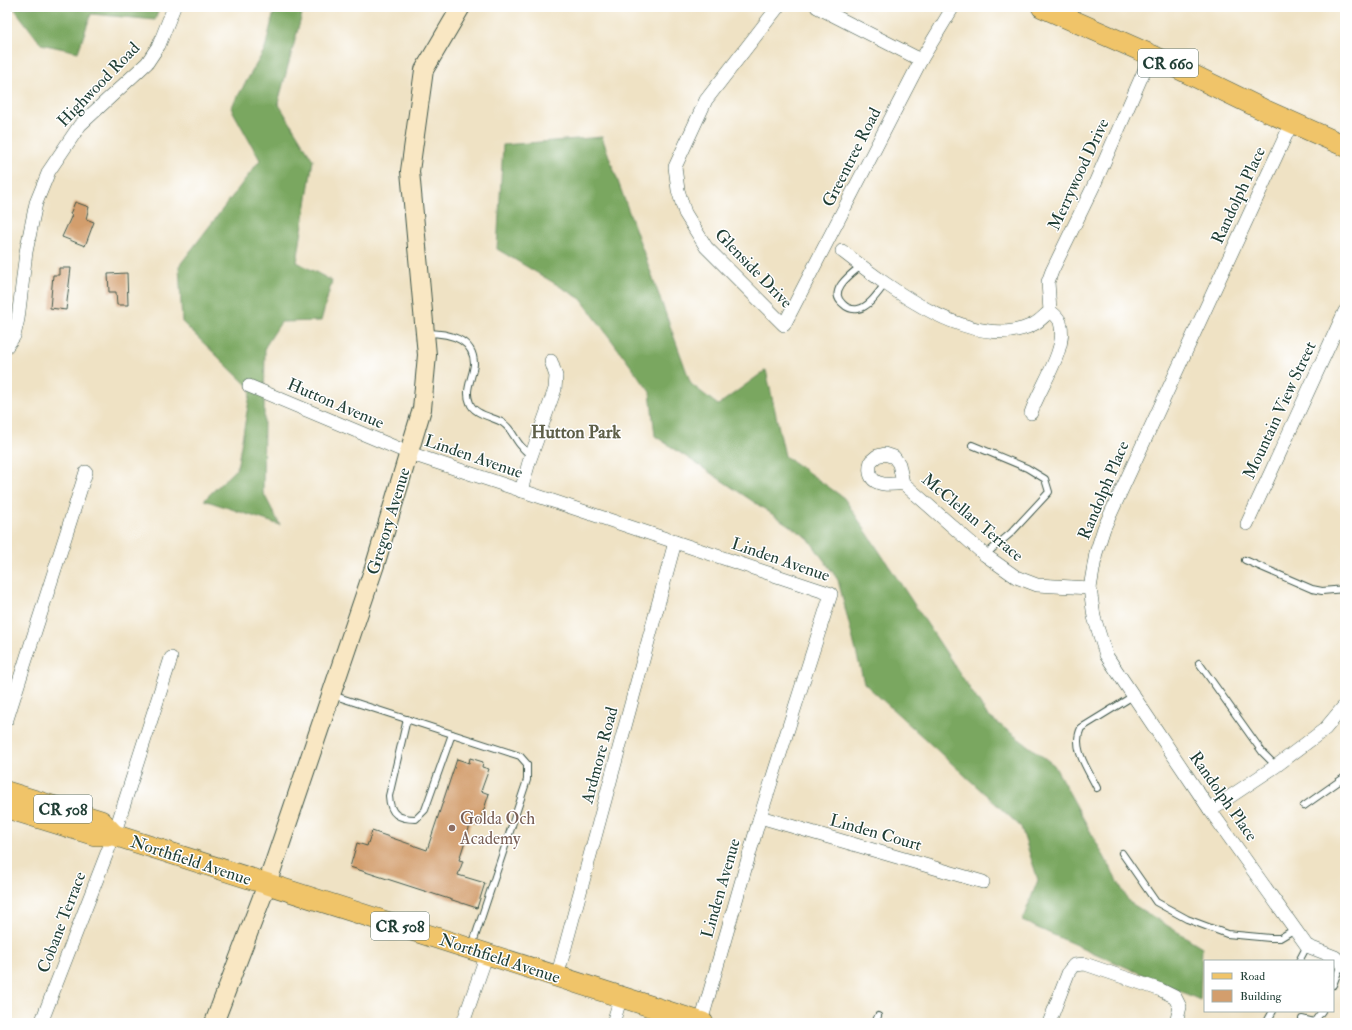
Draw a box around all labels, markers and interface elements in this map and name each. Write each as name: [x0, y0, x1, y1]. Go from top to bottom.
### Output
street label: Highwood Road: [53, 37, 144, 131]
road number: CR 660: [1138, 49, 1198, 77]
street label: Greentree Road: [817, 104, 886, 210]
street label: Merrywood Drive: [1043, 115, 1114, 234]
street label: Randolph Place: [1207, 143, 1271, 248]
street label: Glenside Drive: [710, 224, 797, 313]
street label: Mountain View Street: [1238, 338, 1321, 482]
street label: Hutton Avenue: [284, 374, 387, 433]
district label: Hutton Park: [531, 421, 621, 444]
street label: Linden Avenue: [422, 430, 526, 483]
street label: Randolph Place: [1073, 438, 1135, 543]
street label: Gregory Avenue: [362, 465, 416, 578]
street label: McClellan Terrace: [918, 469, 1028, 566]
street label: Linden Avenue: [729, 533, 833, 586]
street label: Ardmore Road: [576, 704, 623, 807]
street label: Randolph Place: [1184, 747, 1262, 846]
road number: CR 508: [34, 795, 92, 823]
place label: Golda Och Academy: [459, 808, 535, 850]
street label: Linden Court: [827, 809, 925, 856]
marker: Golda Och Academy: [447, 823, 457, 833]
street label: Northfield Avenue: [128, 831, 254, 890]
street label: Linden Avenue: [696, 836, 745, 940]
street label: Cobane Terrace: [33, 869, 90, 976]
road number: CR 508: [371, 912, 429, 940]
street label: Northfield Avenue: [437, 929, 563, 988]
legend: [1204, 960, 1334, 1012]
text: Road: [1240, 969, 1265, 984]
text: Building: [1240, 989, 1283, 1004]

